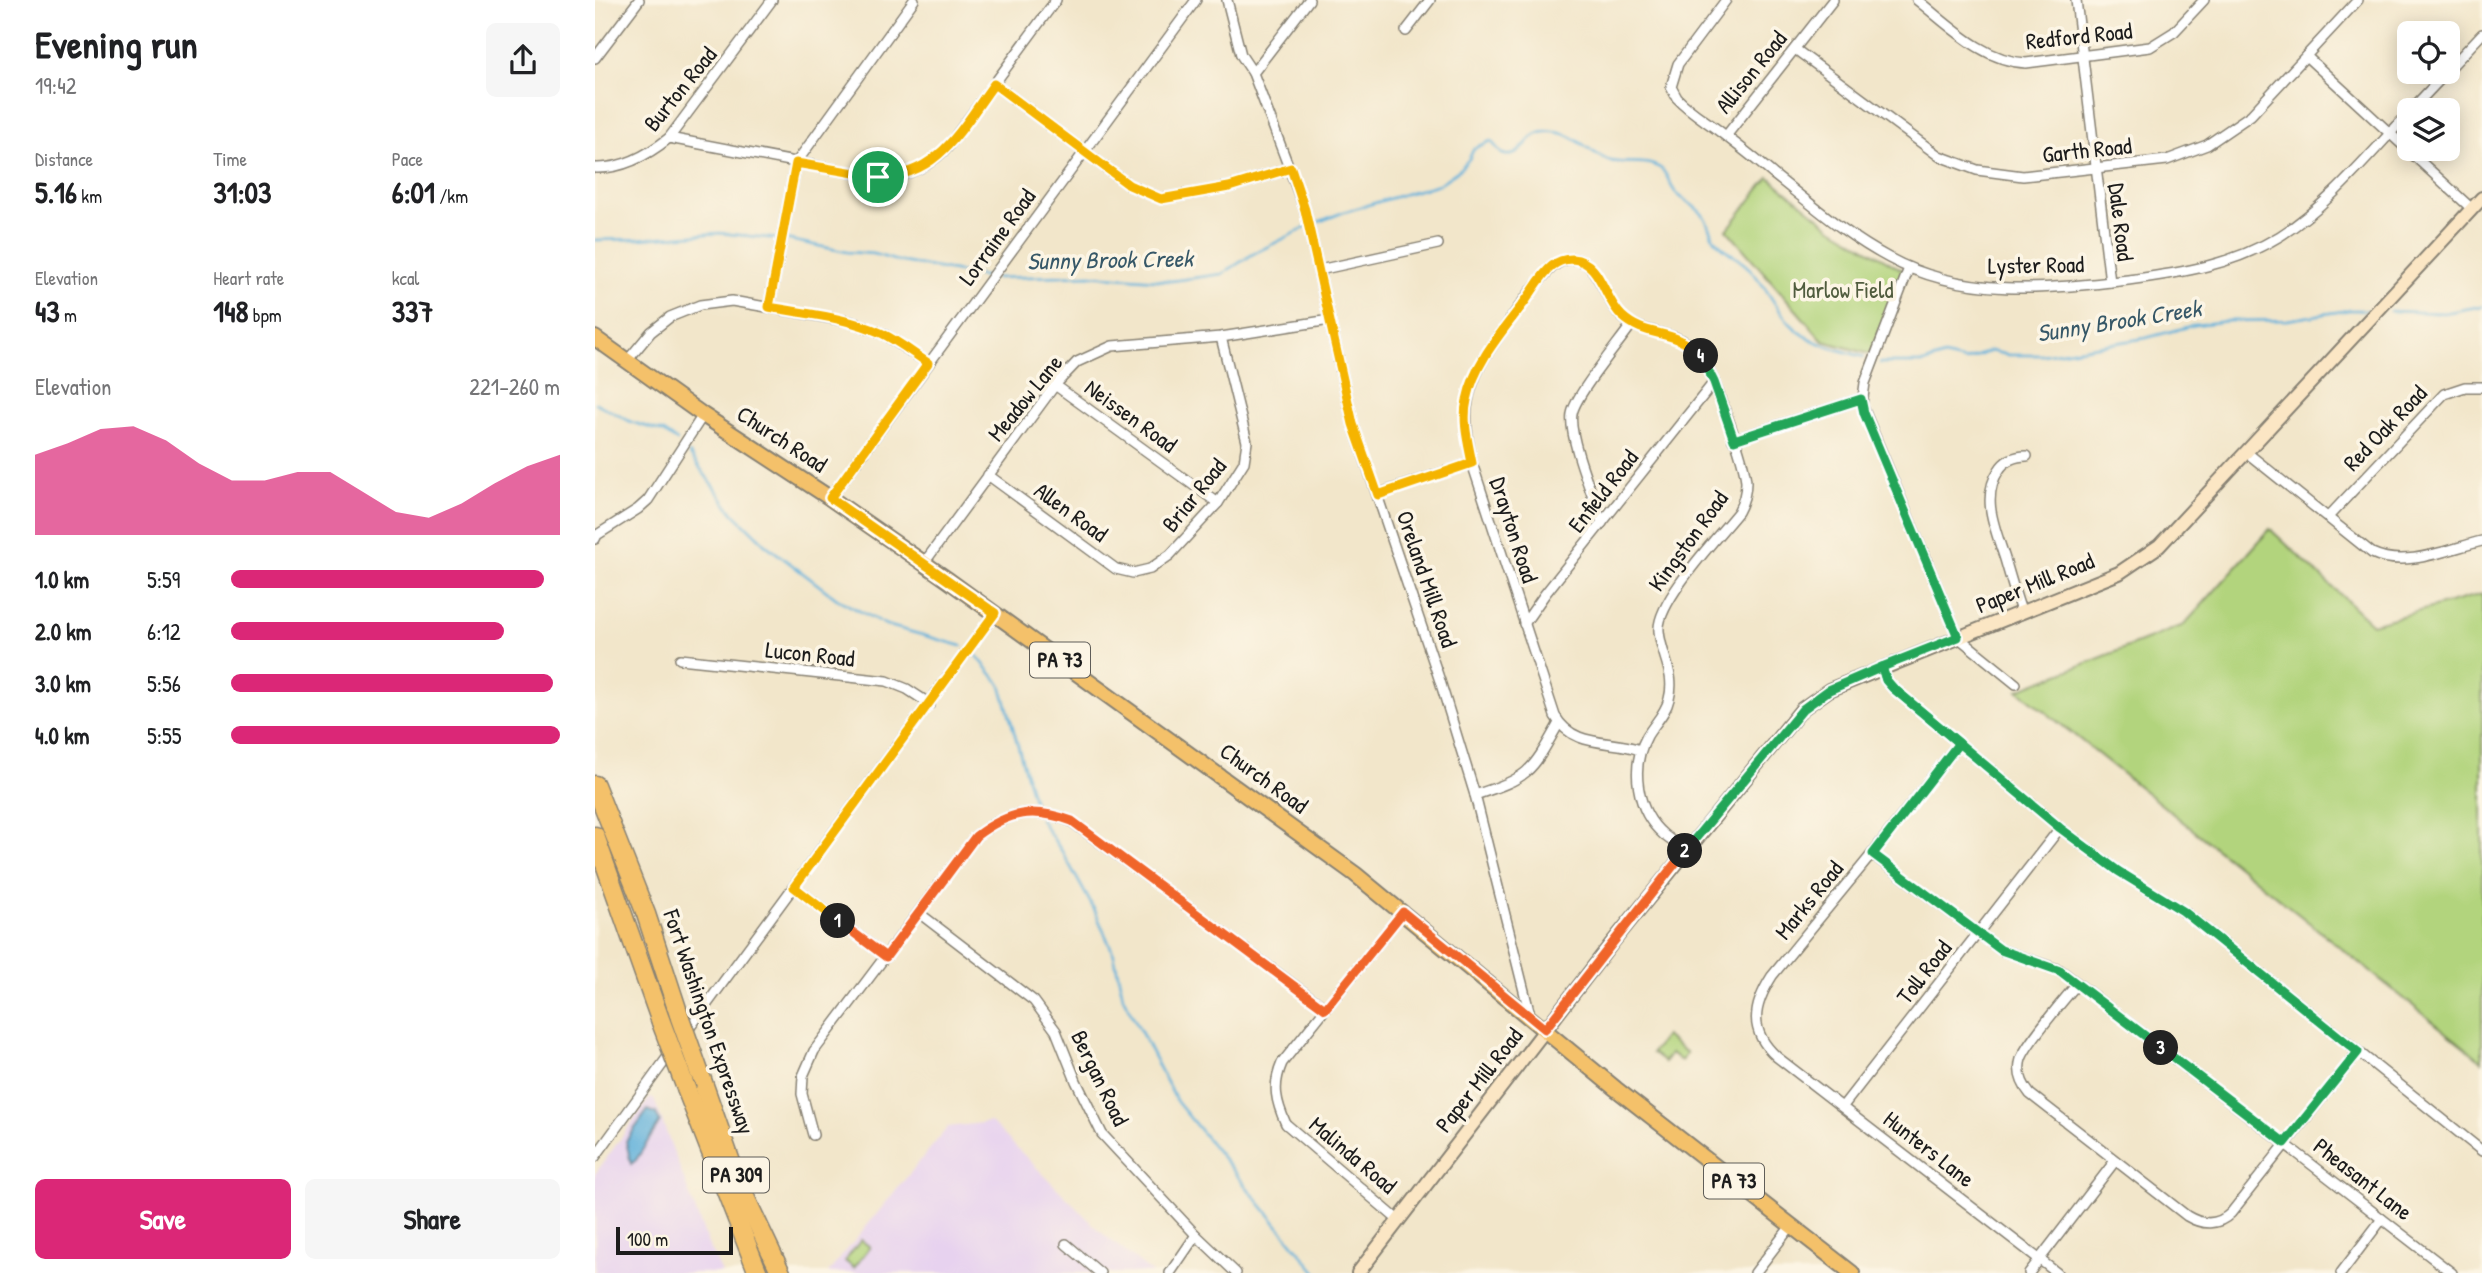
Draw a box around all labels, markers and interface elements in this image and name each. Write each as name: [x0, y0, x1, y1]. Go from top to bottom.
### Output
street label: Redford Road: [2024, 14, 2134, 57]
text: Evening run: [35, 18, 198, 70]
map controls: [2397, 21, 2460, 161]
button: locate: [2397, 21, 2460, 84]
button: share: [486, 23, 560, 97]
street label: Allison Road: [1708, 24, 1793, 119]
street label: Burton Road: [636, 40, 723, 137]
text: 19:42: [35, 70, 77, 101]
button: layers: [2397, 98, 2460, 161]
street label: Garth Road: [2041, 129, 2133, 170]
text: Distance: [35, 146, 93, 172]
text: Time: [213, 146, 247, 172]
text: Pace: [392, 146, 423, 172]
pin: [848, 147, 908, 207]
icon: arrive: [859, 158, 897, 196]
text: 5.16: [35, 172, 77, 212]
text: 31:03: [213, 172, 272, 212]
text: 6:01: [392, 172, 435, 212]
street label: Dale Road: [2101, 181, 2142, 263]
street label: Lorraine Road: [951, 182, 1042, 291]
text: km: [77, 183, 102, 209]
text: /km: [435, 183, 468, 209]
water label: Sunny Brook Creek: [1027, 242, 1195, 277]
street label: Lyster Road: [1988, 248, 2084, 281]
text: Elevation: [35, 265, 98, 291]
text: Heart rate: [213, 265, 284, 291]
text: kcal: [392, 265, 419, 291]
park label: Marlow Field: [1793, 274, 1893, 305]
text: 43: [35, 291, 60, 331]
text: 148: [213, 291, 248, 331]
text: 337: [392, 291, 433, 331]
water label: Sunny Brook Creek: [2035, 291, 2205, 350]
text: m: [60, 302, 77, 328]
text: bpm: [248, 302, 282, 328]
pin: 4: [1683, 338, 1719, 374]
text: 4: [1697, 342, 1704, 368]
street label: Meadow Lane: [980, 348, 1069, 448]
text: Elevation: [35, 371, 111, 402]
text: 221–260 m: [469, 371, 560, 402]
street label: Neissen Road: [1079, 372, 1184, 460]
street label: Red Oak Road: [2336, 378, 2433, 477]
street label: Church Road: [731, 398, 833, 479]
street label: Enfield Road: [1561, 443, 1645, 538]
street label: Briar Road: [1154, 451, 1233, 538]
street label: Drayton Road: [1483, 473, 1546, 587]
street label: Allen Road: [1028, 474, 1114, 549]
street label: Kingston Road: [1641, 484, 1735, 597]
street label: Oreland Mill Road: [1390, 507, 1465, 651]
street label: Paper Mill Road: [1971, 545, 2099, 620]
text: 1.0 km: [35, 564, 89, 595]
text: 5:59: [147, 564, 180, 595]
text: 2.0 km: [35, 616, 91, 647]
text: 6:12: [147, 616, 181, 647]
street label: Lucon Road: [764, 633, 856, 674]
road number: PA 73: [1030, 642, 1090, 678]
text: 3.0 km: [35, 668, 91, 699]
text: 5:56: [147, 668, 181, 699]
text: 4.0 km: [35, 720, 89, 751]
text: 5:55: [147, 720, 182, 751]
street label: Church Road: [1214, 735, 1315, 820]
pin: 2: [1667, 834, 1703, 868]
text: 2: [1680, 837, 1689, 863]
street label: Marks Road: [1767, 854, 1850, 946]
street label: Fort Washington Expressway: [656, 904, 763, 1139]
pin: 1: [821, 904, 855, 939]
text: 1: [834, 907, 841, 933]
street label: Toll Road: [1889, 933, 1958, 1010]
street label: Paper Mill Road: [1428, 1021, 1529, 1138]
street label: Bergan Road: [1064, 1025, 1137, 1131]
pin: 3: [2143, 1030, 2179, 1066]
text: 3: [2156, 1034, 2165, 1060]
street label: Hunters Lane: [1877, 1103, 1981, 1194]
street label: Malinda Road: [1303, 1109, 1404, 1200]
street label: Pheasant Lane: [2307, 1130, 2419, 1227]
road number: PA 309: [703, 1158, 769, 1192]
road number: PA 73: [1704, 1164, 1764, 1198]
button: Save: [35, 1179, 291, 1259]
button: Share: [305, 1179, 560, 1259]
scale bar: [616, 1224, 733, 1256]
text: 100 m: [627, 1226, 668, 1252]

